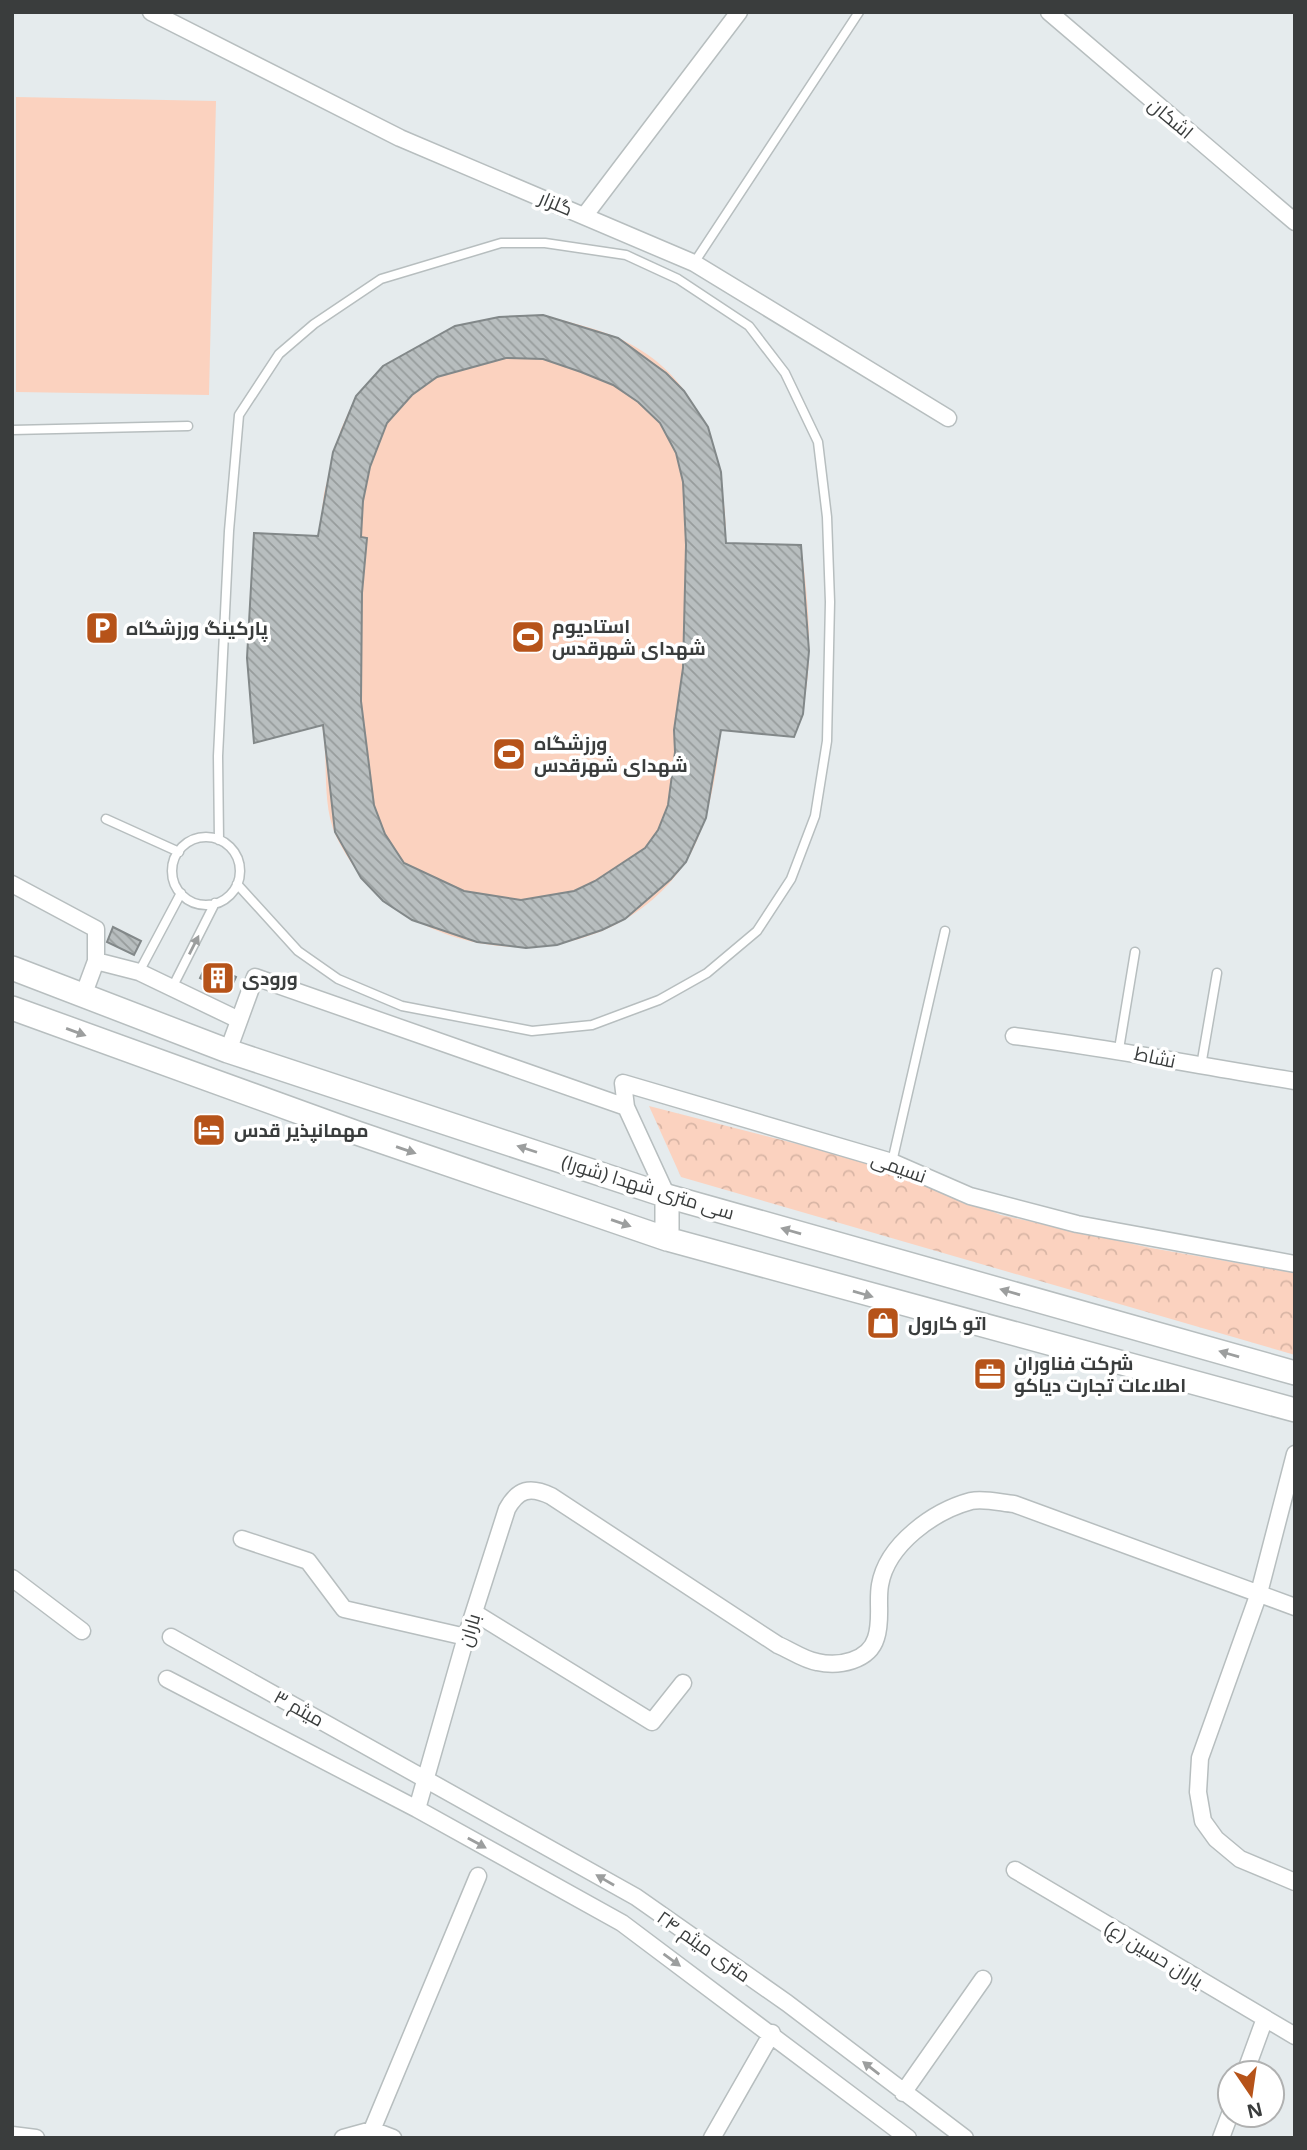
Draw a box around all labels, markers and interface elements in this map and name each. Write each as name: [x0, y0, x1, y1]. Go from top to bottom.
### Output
street label: اشکان: [1143, 91, 1199, 145]
street label: گلزار: [534, 184, 577, 222]
parking icon: پارکینگ ورزشگاه: [83, 609, 121, 647]
place label: استادیوم شهدای شهرقدس: [552, 613, 706, 661]
place label: پارکینگ ورزشگاه: [126, 615, 268, 642]
sports icon: استادیوم شهدای شهرقدس: [509, 618, 547, 656]
place label: ورزشگاه شهدای شهرقدس: [534, 730, 688, 778]
sports icon: ورزشگاه شهدای شهرقدس: [490, 735, 528, 773]
one-way arrow: [188, 935, 199, 955]
building icon: ورودی: [199, 959, 237, 997]
place label: ورودی: [242, 965, 298, 991]
one-way arrow: [66, 1027, 87, 1038]
street label: نشاط: [1132, 1040, 1178, 1074]
hotel icon: مهمانپذیر قدس: [190, 1111, 228, 1149]
place label: مهمانپذیر قدس: [234, 1117, 368, 1143]
one-way arrow: [516, 1144, 537, 1154]
one-way arrow: [395, 1145, 416, 1156]
street label: نسیمی: [868, 1145, 930, 1189]
street label: سی متری شهدا (شورا): [558, 1148, 738, 1226]
one-way arrow: [611, 1218, 632, 1229]
one-way arrow: [780, 1225, 801, 1235]
one-way arrow: [999, 1287, 1020, 1297]
one-way arrow: [853, 1289, 874, 1299]
shop icon: اتو کارول: [864, 1304, 902, 1342]
place label: اتو کارول: [908, 1310, 987, 1336]
one-way arrow: [1218, 1349, 1239, 1359]
place label: شرکت فناوران اطلاعات تجارت دیاکو: [1014, 1350, 1186, 1398]
office icon: شرکت فناوران اطلاعات تجارت دیاکو: [971, 1355, 1009, 1393]
street label: باران: [452, 1610, 486, 1650]
street label: میثم ۳: [269, 1684, 329, 1733]
one-way arrow: [467, 1837, 487, 1849]
one-way arrow: [596, 1874, 615, 1886]
street label: ۲۴ متری میثم: [651, 1904, 756, 1989]
street label: یاران حسین (ع): [1099, 1914, 1208, 1995]
one-way arrow: [663, 1953, 681, 1967]
north arrow: [1216, 2059, 1286, 2129]
one-way arrow: [862, 2062, 880, 2076]
text: N: [1244, 2096, 1265, 2125]

